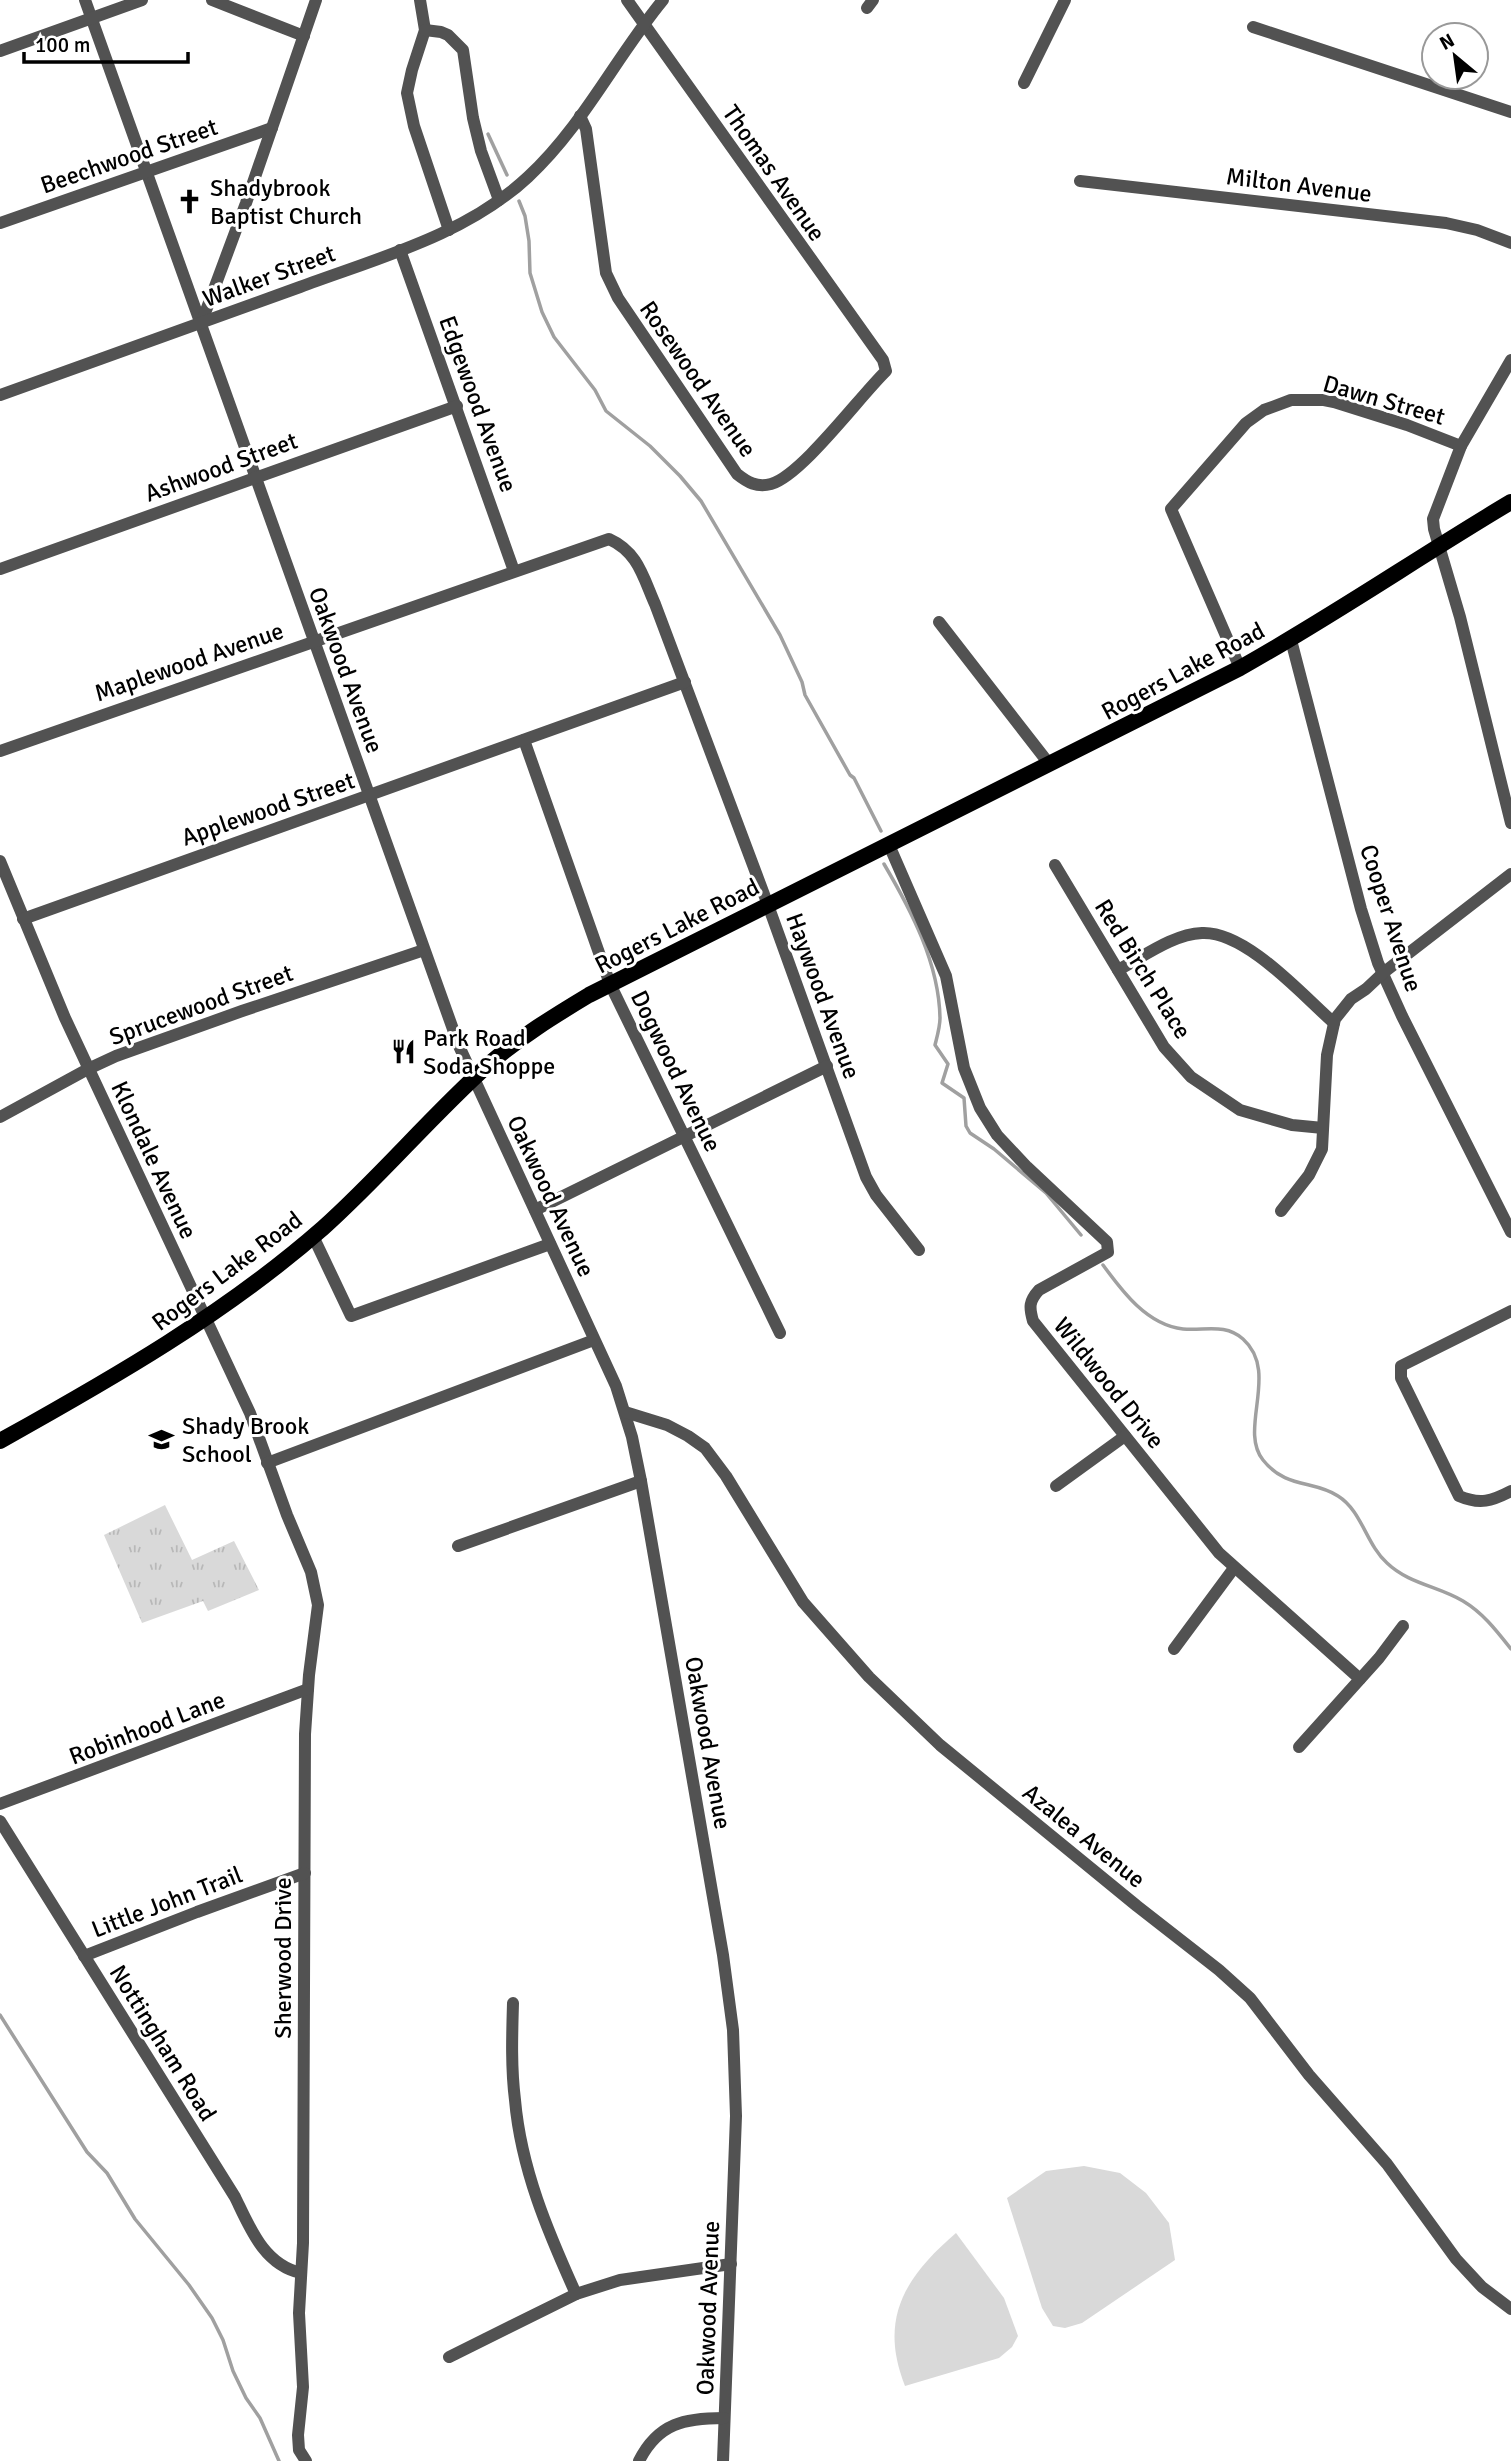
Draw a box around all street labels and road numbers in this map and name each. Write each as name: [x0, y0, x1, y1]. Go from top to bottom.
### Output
street label: Thomas Avenue: [716, 99, 832, 247]
street label: Beechwood Street: [37, 112, 221, 200]
street label: Milton Avenue: [1224, 161, 1374, 209]
street label: Walker Street: [199, 238, 339, 314]
street label: Rosewood Avenue: [633, 295, 763, 463]
street label: Edgewood Avenue: [432, 312, 524, 496]
street label: Dawn Street: [1320, 368, 1448, 432]
street label: Ashwood Street: [141, 425, 301, 509]
street label: Oakwood Avenue: [302, 583, 390, 757]
street label: Rogers Lake Road: [1096, 615, 1270, 727]
street label: Maplewood Avenue: [91, 616, 287, 708]
street label: Applewood Street: [177, 765, 359, 853]
street label: Cooper Avenue: [1353, 841, 1429, 995]
street label: Rogers Lake Road: [590, 872, 764, 980]
street label: Red Birch Place: [1088, 894, 1198, 1044]
street label: Haywood Avenue: [779, 909, 867, 1083]
street label: Sprucewood Street: [105, 958, 297, 1052]
street label: Dogwood Avenue: [624, 985, 728, 1157]
street label: Klondale Avenue: [104, 1076, 204, 1244]
street label: Oakwood Avenue: [500, 1110, 602, 1282]
street label: Rogers Lake Road: [146, 1205, 308, 1337]
street label: Wildwood Drive: [1047, 1311, 1171, 1455]
street label: Oakwood Avenue: [678, 1654, 738, 1832]
street label: Robinhood Lane: [65, 1685, 229, 1771]
street label: Azalea Avenue: [1017, 1777, 1151, 1895]
street label: Little John Trail: [87, 1859, 247, 1945]
street label: Sherwood Drive: [268, 1877, 298, 2039]
street label: Nottingham Road: [103, 1959, 223, 2127]
street label: Oakwood Avenue: [690, 2220, 726, 2396]

